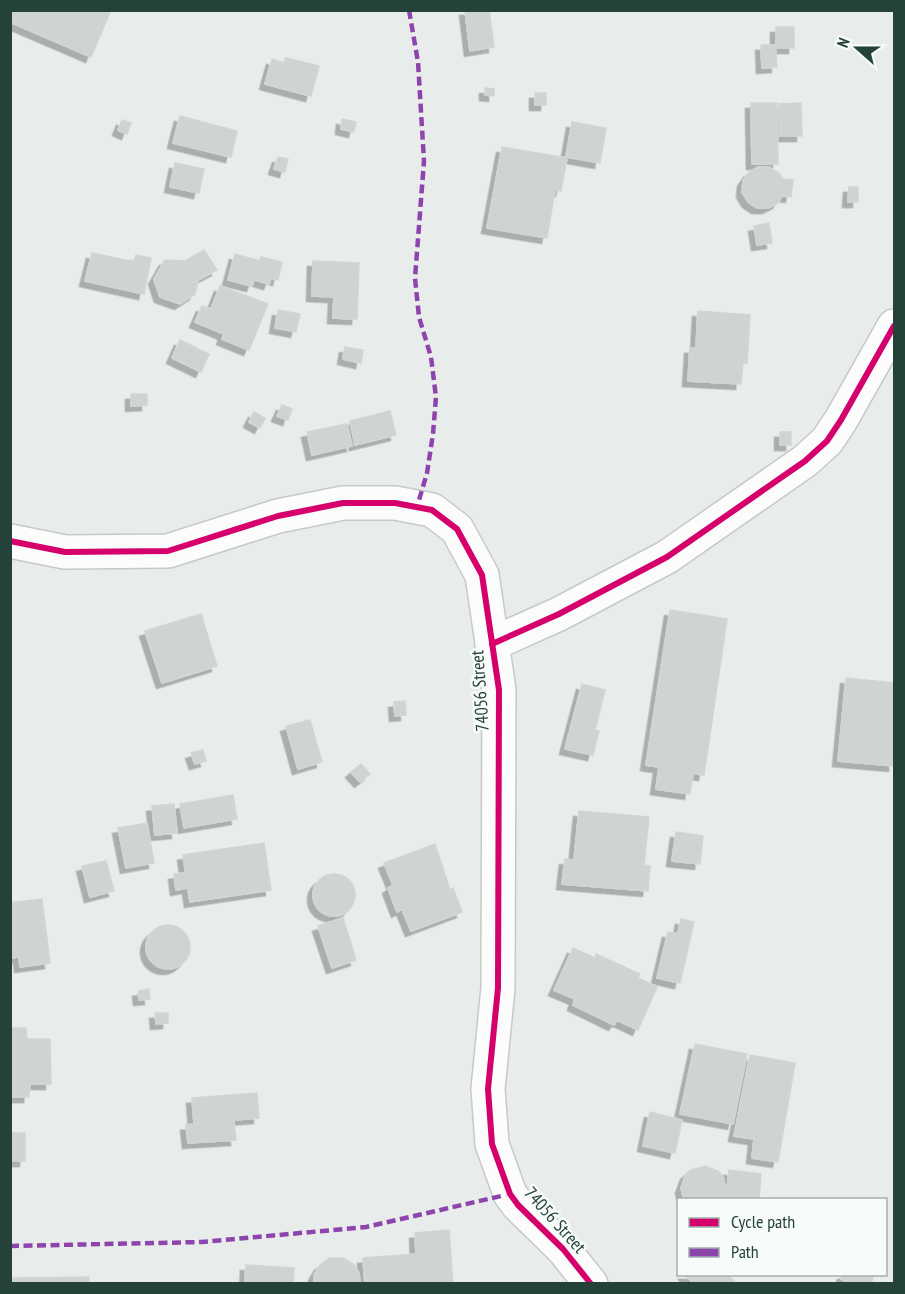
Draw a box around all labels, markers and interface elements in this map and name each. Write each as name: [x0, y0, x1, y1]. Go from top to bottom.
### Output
north arrow: [827, 18, 887, 78]
text: N: [832, 35, 854, 50]
street label: 74056 Street: [465, 649, 494, 733]
street label: 74056 Street: [520, 1182, 591, 1258]
legend: [677, 1198, 887, 1276]
text: Cycle path: [731, 1210, 795, 1233]
text: Path: [731, 1240, 759, 1263]

